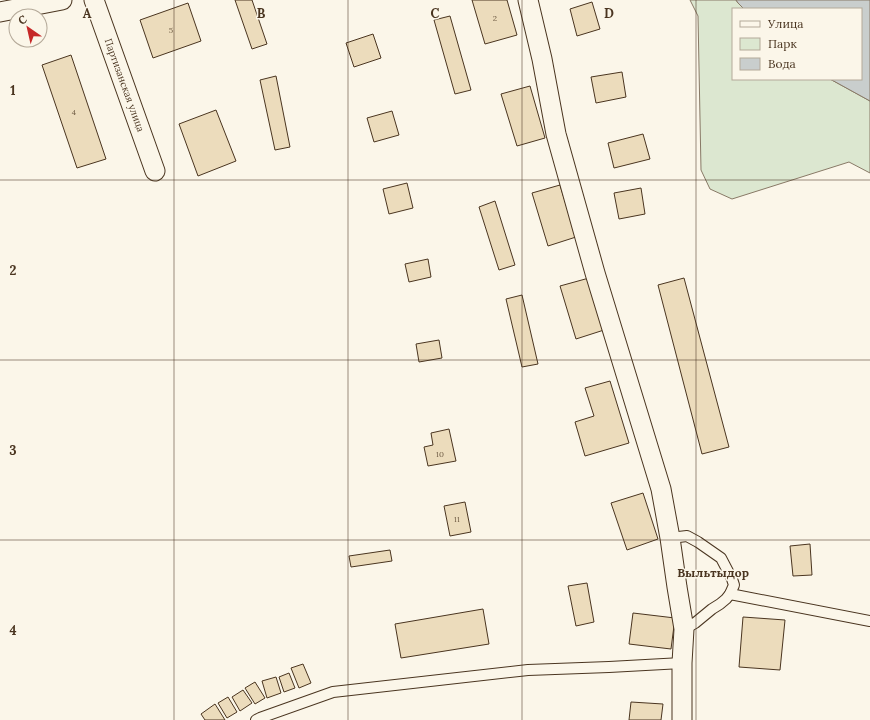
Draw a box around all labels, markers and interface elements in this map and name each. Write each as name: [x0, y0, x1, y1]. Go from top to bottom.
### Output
text: A: [83, 5, 92, 22]
text: B: [257, 5, 266, 22]
text: C: [431, 5, 440, 22]
text: D: [604, 5, 614, 22]
north arrow: [8, 8, 48, 48]
legend: [732, 8, 862, 80]
text: С: [15, 12, 30, 28]
house number: 2: [493, 13, 497, 23]
text: Улица: [767, 16, 804, 31]
house number: 5: [169, 25, 173, 35]
text: Парк: [768, 36, 797, 51]
street label: Партизанская улица: [102, 37, 147, 134]
text: Вода: [768, 56, 796, 71]
text: 1: [10, 82, 16, 99]
house number: 4: [72, 107, 77, 117]
text: 2: [10, 262, 17, 279]
text: 3: [9, 442, 17, 459]
house number: 10: [436, 449, 444, 459]
house number: 11: [454, 514, 460, 524]
district label: Выльтыдор: [677, 565, 749, 580]
text: 4: [9, 622, 17, 639]

